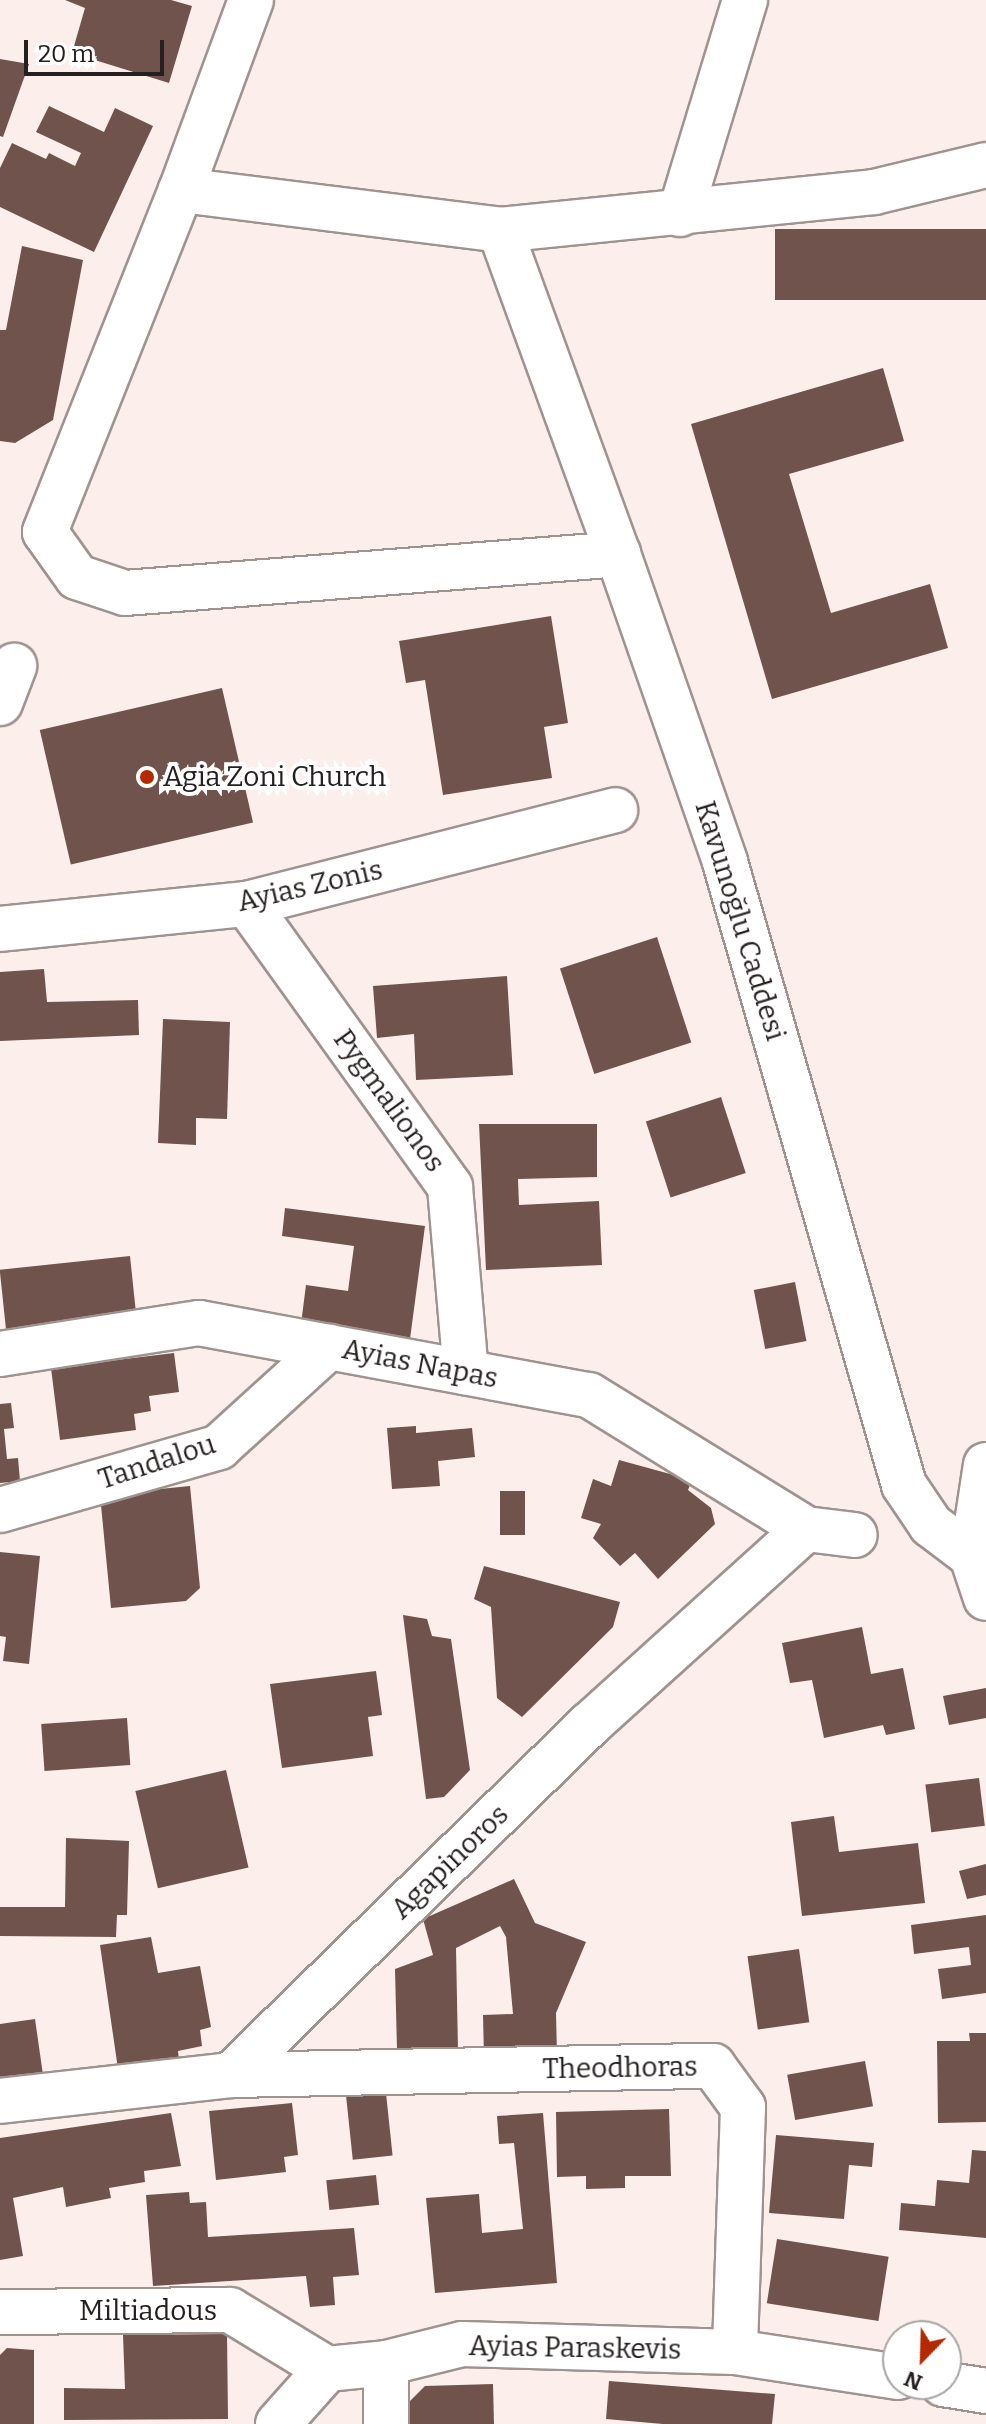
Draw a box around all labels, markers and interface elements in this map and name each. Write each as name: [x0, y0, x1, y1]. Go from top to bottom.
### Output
scale bar: [28, 24, 168, 74]
text: 20 m: [38, 40, 94, 68]
place label: Agia Zoni Church: [163, 760, 386, 794]
marker: Agia Zoni Church: [138, 768, 156, 786]
street label: Kavunoğlu Caddesi: [688, 797, 792, 1045]
street label: Ayias Zonis: [234, 853, 386, 919]
street label: Pygmalionos: [326, 1023, 452, 1179]
street label: Ayias Napas: [339, 1332, 501, 1396]
street label: Tandalou: [94, 1427, 220, 1497]
street label: Agapinoros: [384, 1798, 516, 1926]
street label: Theodhoras: [542, 2050, 698, 2086]
street label: Miltiadous: [79, 2294, 217, 2328]
north arrow: [882, 2320, 962, 2400]
street label: Ayias Paraskevis: [468, 2329, 682, 2367]
text: N: [900, 2365, 926, 2396]

